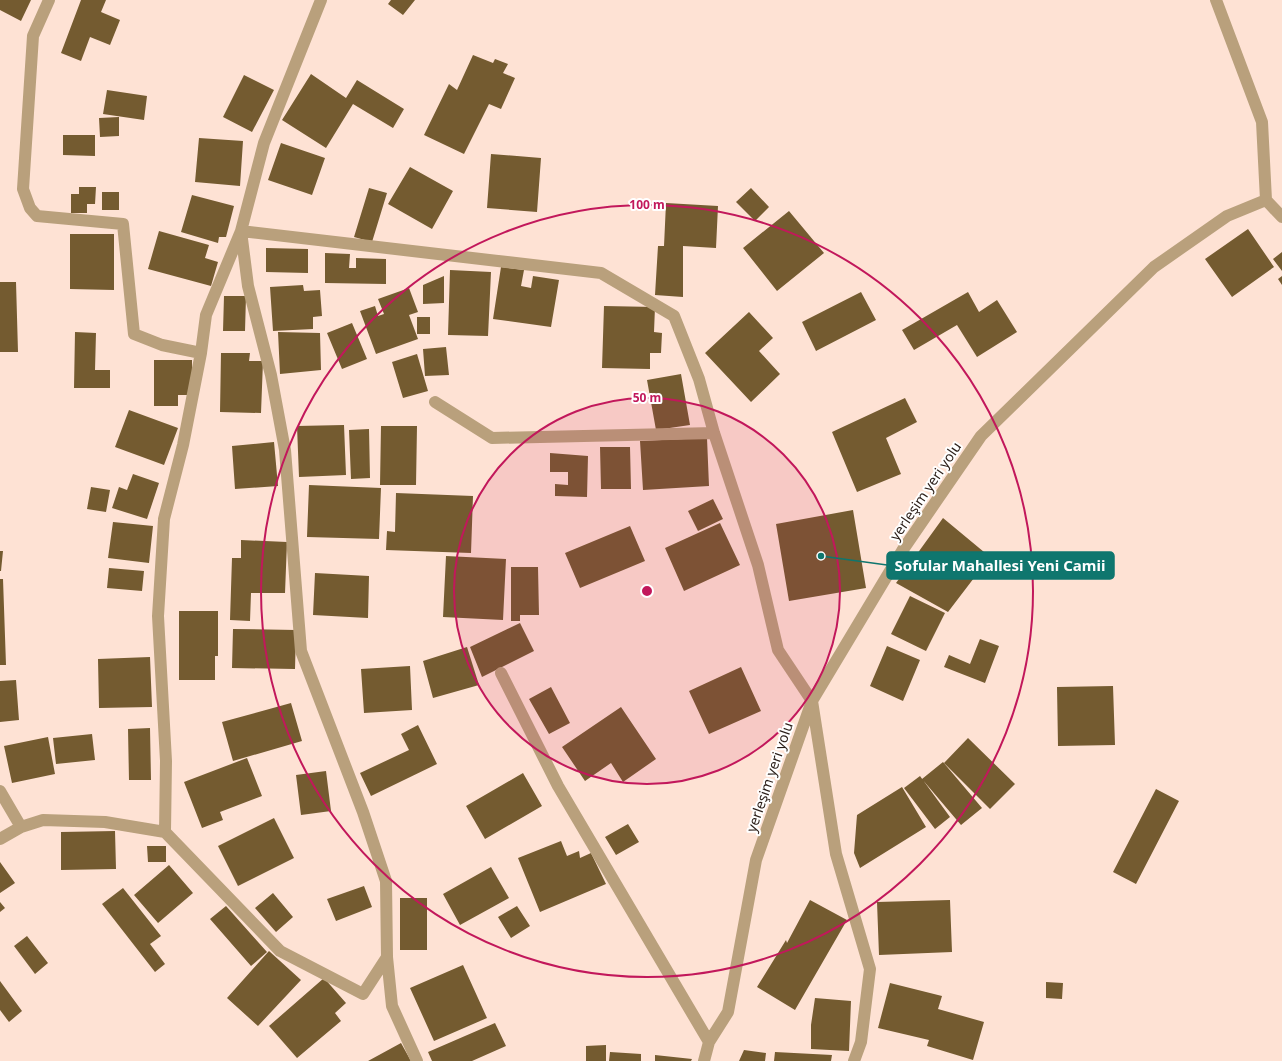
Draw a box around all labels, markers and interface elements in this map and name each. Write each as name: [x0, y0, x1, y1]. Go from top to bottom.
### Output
text: 100 m: [629, 196, 665, 213]
text: 50 m: [633, 389, 661, 406]
street label: yerleşim yeri yolu: [885, 438, 965, 544]
callout: Sofular Mahallesi Yeni Camii: [887, 552, 1114, 579]
text: Sofular Mahallesi Yeni Camii: [895, 555, 1105, 575]
centre of rings: [640, 584, 654, 598]
street label: yerleşim yeri yolu: [741, 719, 797, 835]

